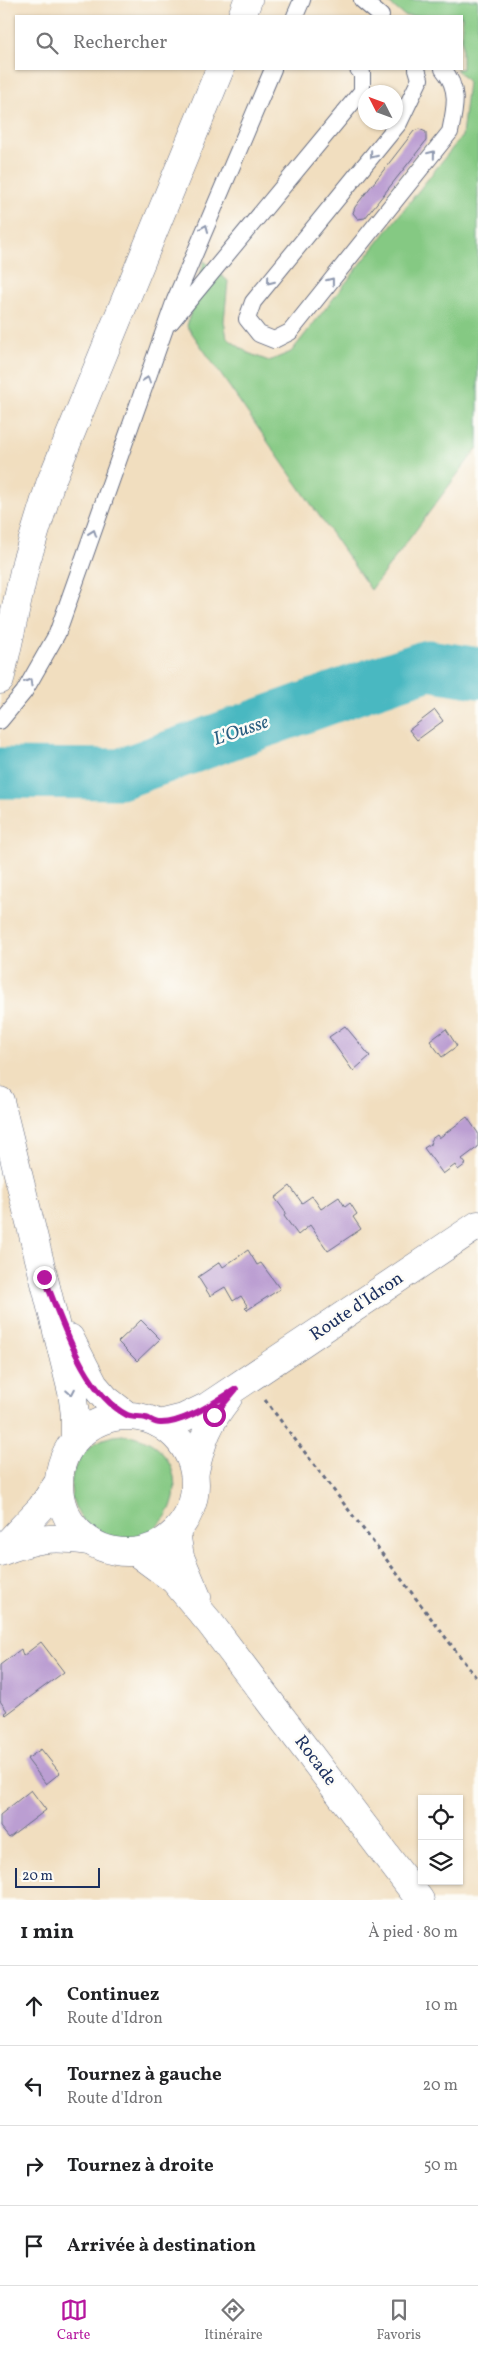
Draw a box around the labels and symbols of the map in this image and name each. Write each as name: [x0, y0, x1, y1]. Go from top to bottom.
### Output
north arrow: [358, 85, 403, 130]
one-way arrow: [369, 150, 378, 159]
one-way arrow: [426, 151, 434, 160]
one-way arrow: [199, 224, 209, 233]
one-way arrow: [267, 275, 275, 284]
one-way arrow: [325, 278, 333, 287]
one-way arrow: [141, 376, 151, 384]
one-way arrow: [87, 529, 97, 538]
one-way arrow: [23, 678, 33, 687]
water label: L'Ousse: [210, 709, 272, 753]
route end: [33, 1266, 56, 1289]
street label: Route d'Idron: [305, 1266, 409, 1348]
one-way arrow: [66, 1388, 76, 1397]
route start: [203, 1404, 226, 1427]
street label: Rocade: [288, 1731, 342, 1791]
scale bar: [15, 1865, 100, 1888]

